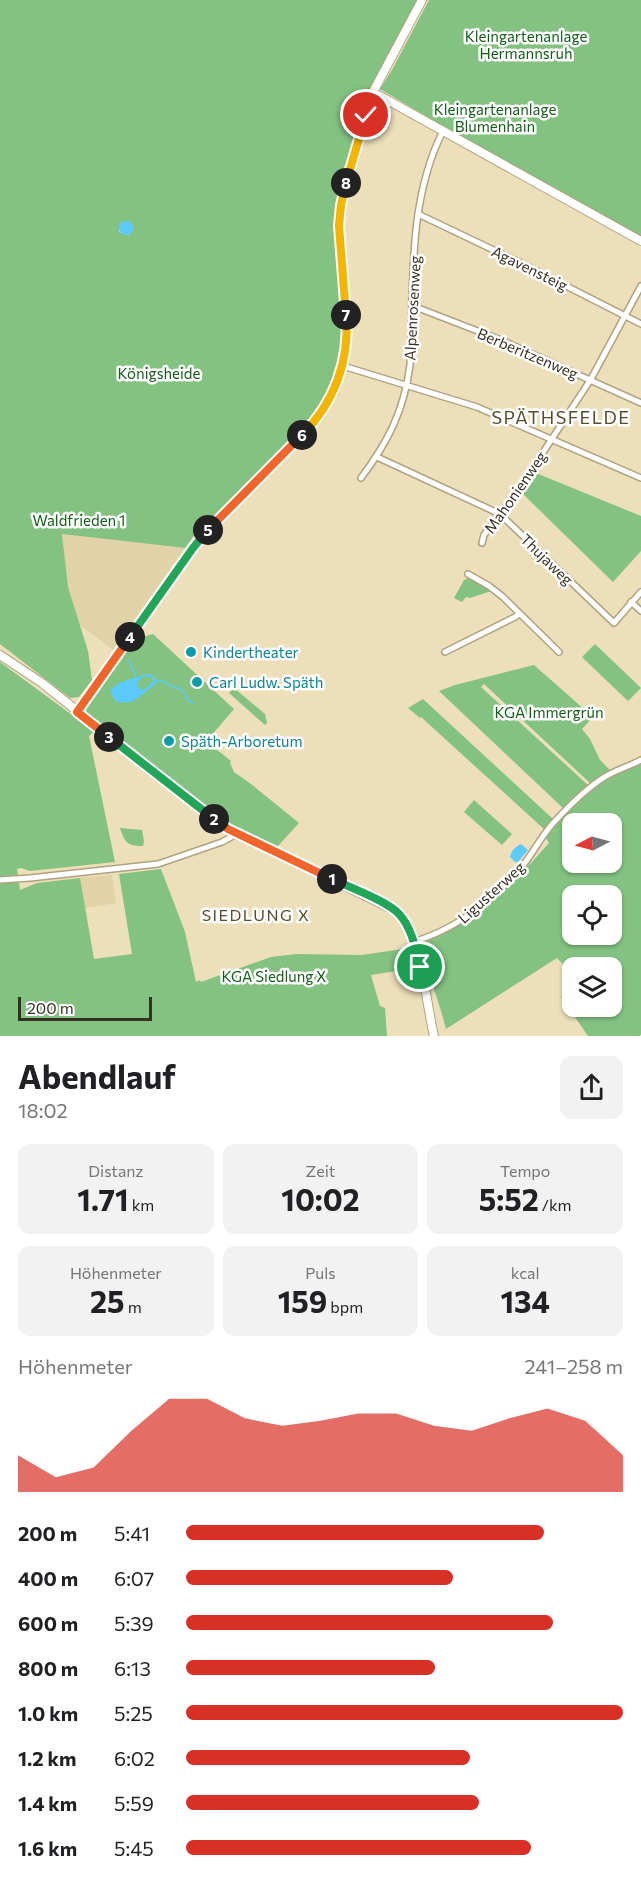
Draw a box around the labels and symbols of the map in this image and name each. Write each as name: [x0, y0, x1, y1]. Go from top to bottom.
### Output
park label: Kleingartenanlage Hermannsruh: [465, 27, 587, 62]
pin: [340, 89, 391, 140]
park label: Kleingartenanlage Blumenhain: [434, 100, 556, 135]
pin: 8: [331, 168, 361, 198]
street label: Agavensteig: [489, 242, 571, 294]
street label: Alpenrosenweg: [400, 255, 424, 361]
pin: 7: [331, 300, 361, 330]
street label: Berberitzenweg: [475, 324, 581, 382]
park label: Königsheide: [118, 364, 201, 382]
district label: SPÄTHSFELDE: [491, 406, 631, 428]
pin: 6: [287, 420, 317, 450]
street label: Mahonienweg: [480, 447, 550, 537]
park label: Waldfrieden 1: [33, 511, 125, 529]
pin: 5: [193, 515, 223, 545]
street label: Thujaweg: [517, 530, 577, 588]
pin: 4: [115, 622, 145, 652]
place label: Kindertheater: [203, 643, 299, 661]
marker: Kindertheater: [184, 645, 198, 659]
place label: Carl Ludw. Späth: [209, 673, 323, 691]
marker: Carl Ludw. Späth: [190, 675, 204, 689]
park label: KGA Immergrün: [494, 703, 604, 721]
pin: 3: [94, 722, 124, 752]
place label: Späth-Arboretum: [181, 732, 303, 750]
marker: Späth-Arboretum: [162, 734, 176, 748]
pin: 2: [199, 804, 229, 834]
north arrow: [562, 813, 622, 873]
street label: Ligusterweg: [454, 857, 528, 927]
pin: 1: [317, 864, 347, 894]
district label: SIEDLUNG X: [202, 905, 310, 924]
pin: [394, 941, 445, 992]
park label: KGA Siedlung X: [222, 967, 326, 985]
scale bar: [18, 994, 152, 1022]

